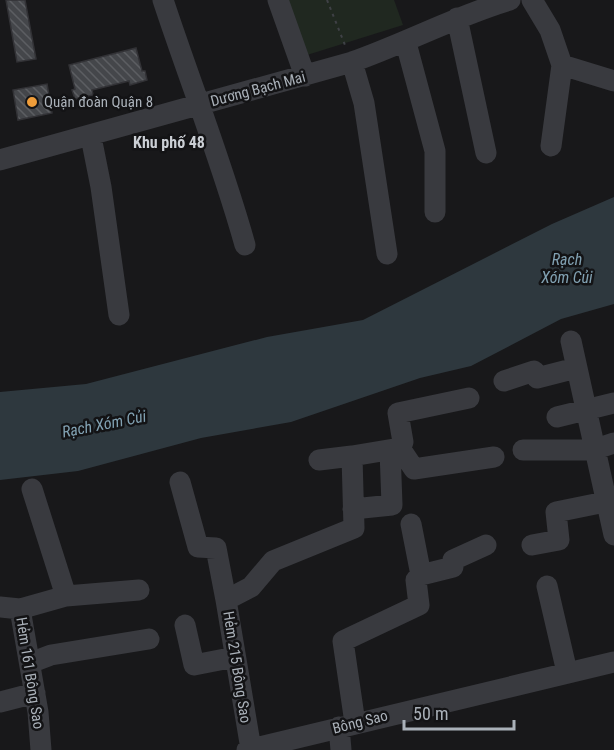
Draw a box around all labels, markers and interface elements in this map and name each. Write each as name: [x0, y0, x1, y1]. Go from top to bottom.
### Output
street label: Dương Bạch Mai: [209, 68, 307, 110]
place label: Quận đoàn Quận 8: [44, 93, 153, 111]
marker: Quận đoàn Quận 8: [25, 95, 39, 109]
district label: Khu phố 48: [133, 133, 205, 152]
water label: Rạch Xóm Củi: [540, 250, 593, 287]
water label: Rạch Xóm Củi: [60, 406, 148, 441]
street label: Hẻm 215 Bông Sao: [219, 610, 255, 724]
street label: Hẻm 161 Bông Sao: [12, 616, 48, 730]
scale bar: [404, 693, 514, 731]
text: 50 m: [413, 703, 448, 724]
street label: Bông Sao: [330, 706, 390, 738]

